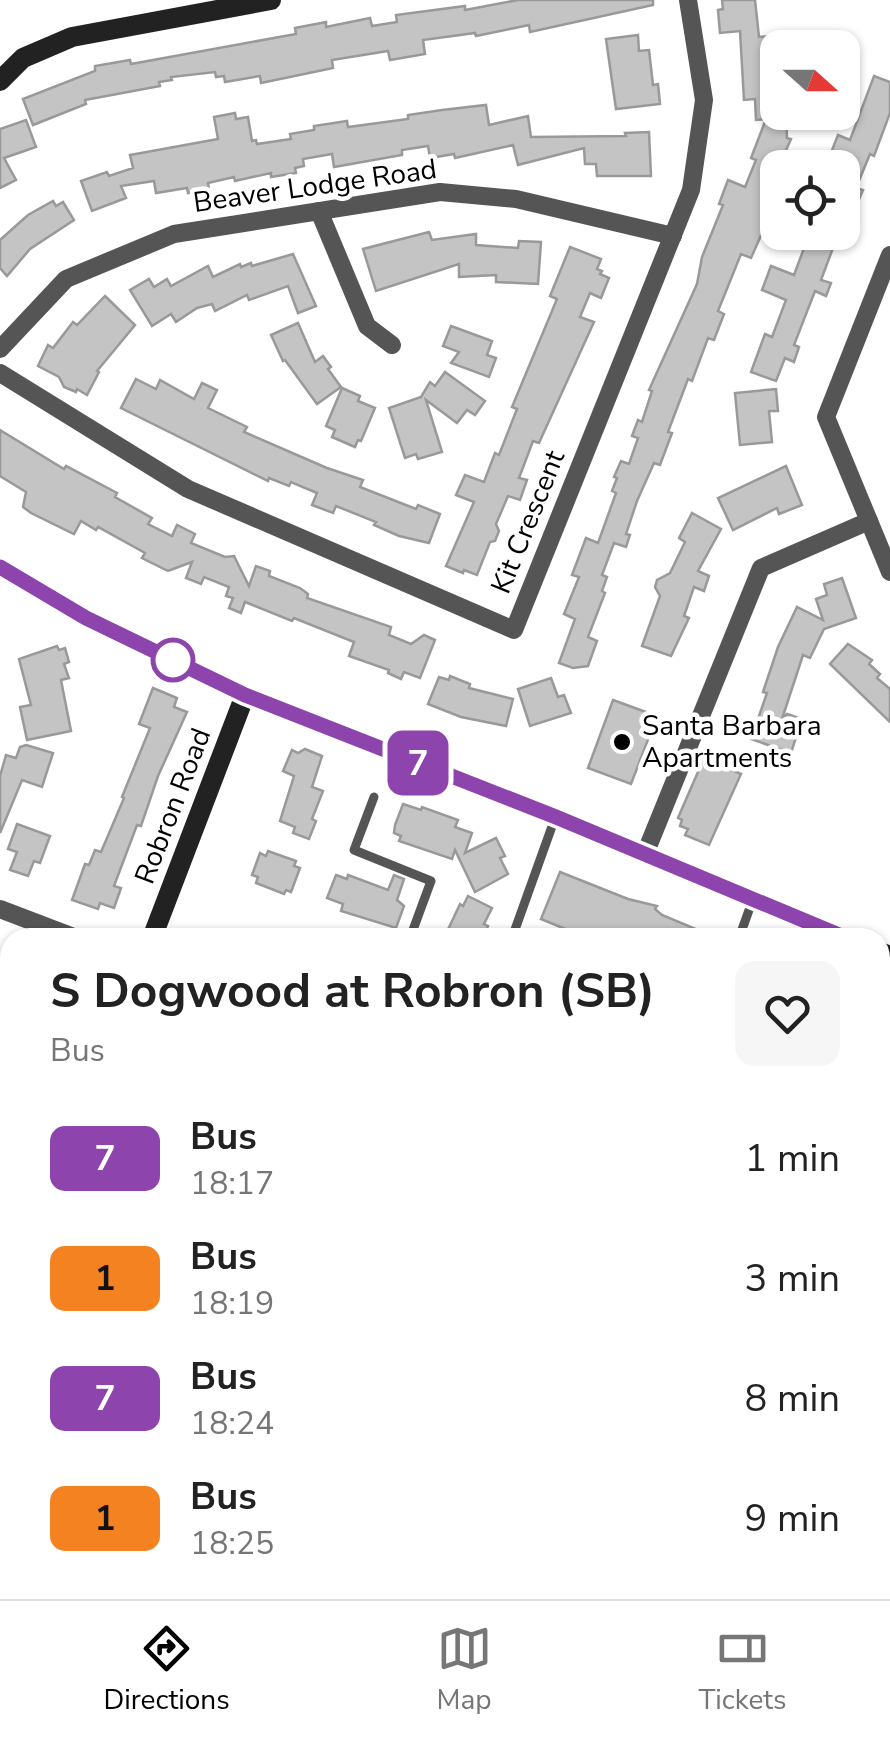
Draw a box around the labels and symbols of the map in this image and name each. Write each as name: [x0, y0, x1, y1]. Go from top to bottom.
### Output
north arrow: [760, 30, 860, 130]
street label: Beaver Lodge Road: [191, 150, 439, 222]
street label: Kit Crescent: [482, 445, 574, 599]
unlabelled marker: [152, 639, 194, 681]
place label: Santa Barbara Apartments: [642, 707, 821, 777]
street label: Robron Road: [126, 723, 220, 889]
line badge: 7: [386, 730, 450, 796]
marker: Santa Barbara Apartments: [611, 731, 633, 753]

